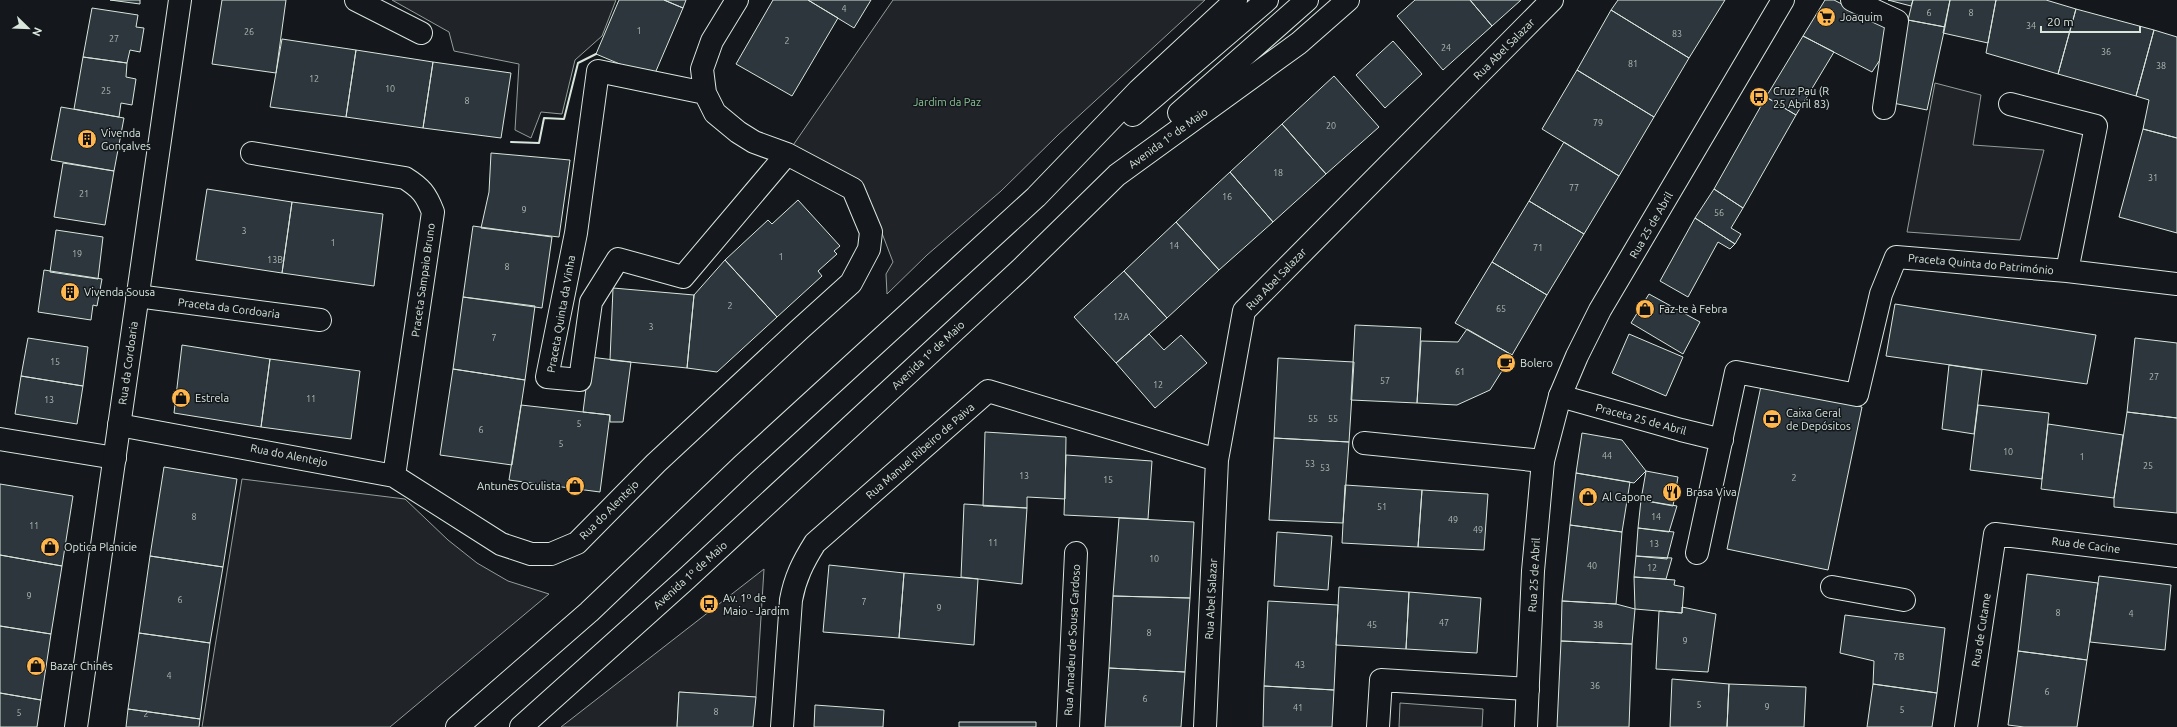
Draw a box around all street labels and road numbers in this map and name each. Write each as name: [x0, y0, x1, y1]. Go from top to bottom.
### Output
street label: Rua Abel Salazar: [1471, 15, 1538, 82]
street label: Avenida 1º de Maio: [1126, 105, 1210, 171]
street label: Rua 25 de Abril: [1627, 190, 1675, 260]
street label: Praceta Sampaio Bruno: [409, 222, 437, 338]
street label: Rua Abel Salazar: [1243, 245, 1309, 312]
street label: Praceta Quinta do Património: [1908, 252, 2054, 276]
street label: Praceta Quinta da Vinha: [545, 254, 577, 374]
street label: Praceta da Cordoaria: [177, 296, 281, 320]
street label: Avenida 1º de Maio: [889, 318, 967, 392]
street label: Rua da Cordoaria: [116, 320, 140, 406]
street label: Rua Manuel Ribeiro de Paiva: [864, 401, 976, 501]
street label: Praceta 25 de Abril: [1594, 401, 1688, 437]
street label: Rua do Alentejo: [249, 442, 329, 468]
street label: Rua do Alentejo: [577, 478, 641, 542]
street label: Rua de Cacine: [2051, 535, 2121, 555]
street label: Rua 25 de Abril: [1526, 537, 1542, 613]
street label: Avenida 1º de Maio: [651, 539, 729, 611]
street label: Rua Abel Salazar: [1203, 557, 1219, 640]
street label: Rua Amadeu de Sousa Cardoso: [1062, 564, 1082, 716]
street label: Rua de Cutame: [1969, 592, 1993, 668]

